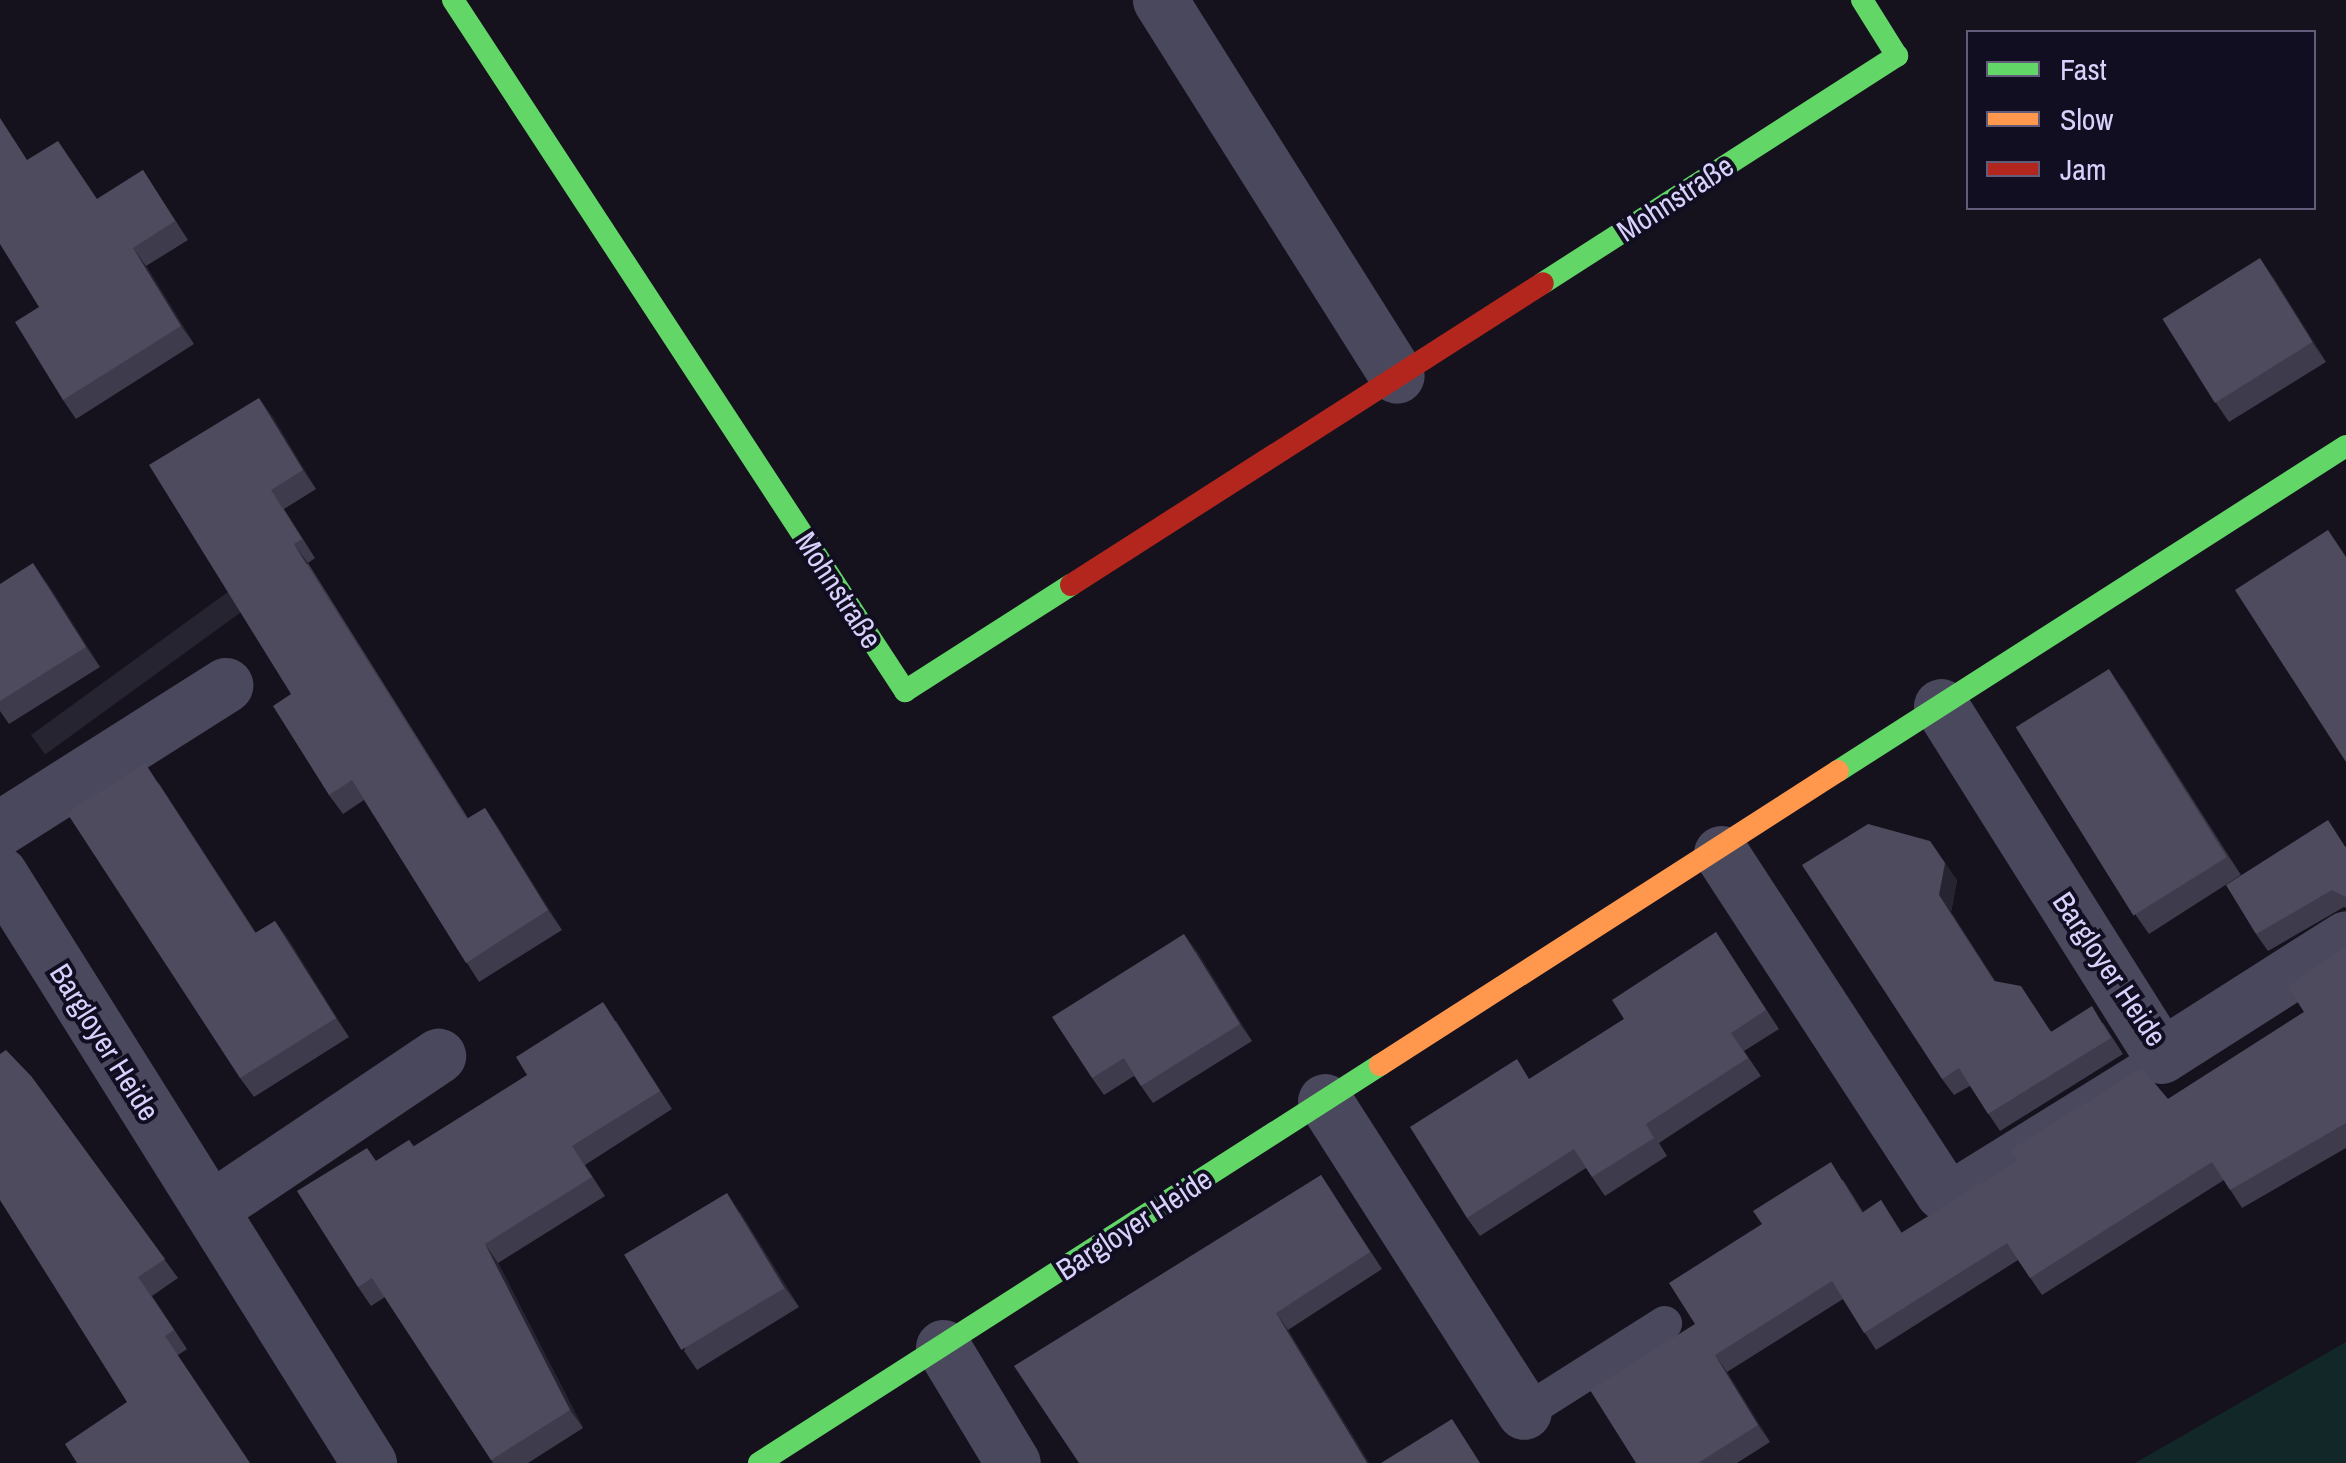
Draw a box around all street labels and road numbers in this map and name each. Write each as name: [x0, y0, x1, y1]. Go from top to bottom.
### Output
street label: Mohnstraße: [1610, 147, 1740, 249]
street label: Mohnstraße: [788, 525, 890, 655]
street label: Bargloyer Heide: [2045, 885, 2175, 1053]
street label: Bargloyer Heide: [43, 957, 167, 1127]
street label: Bargloyer Heide: [1050, 1160, 1218, 1288]

